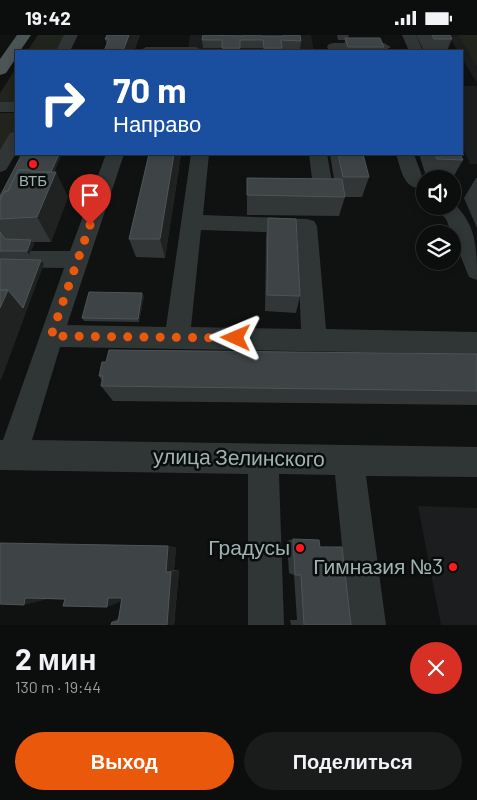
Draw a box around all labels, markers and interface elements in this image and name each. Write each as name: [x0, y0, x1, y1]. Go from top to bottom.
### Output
text: 19:42: [25, 6, 71, 29]
text: 70 m: [113, 68, 187, 110]
icon: right: [30, 70, 95, 135]
text: Направо: [113, 110, 201, 136]
marker: ВТБ: [27, 158, 39, 170]
map controls: [416, 170, 461, 270]
button: sound: [416, 170, 461, 215]
place label: ВТБ: [19, 171, 47, 189]
pin: [69, 174, 111, 225]
icon: arrive: [76, 181, 104, 209]
button: layers: [416, 225, 461, 270]
position arrow: [209, 311, 261, 363]
street label: улица Зелинского: [153, 443, 325, 470]
place label: Градусы: [208, 534, 290, 559]
marker: Градусы: [294, 542, 306, 554]
place label: Гимназия №3: [313, 553, 443, 578]
marker: Гимназия №3: [447, 561, 459, 573]
text: 2 мин: [15, 640, 97, 676]
button: close: [410, 642, 462, 694]
text: 130 m · 19:44: [15, 677, 101, 696]
button: Выход: [15, 732, 234, 790]
button: Поделиться: [244, 732, 462, 790]

